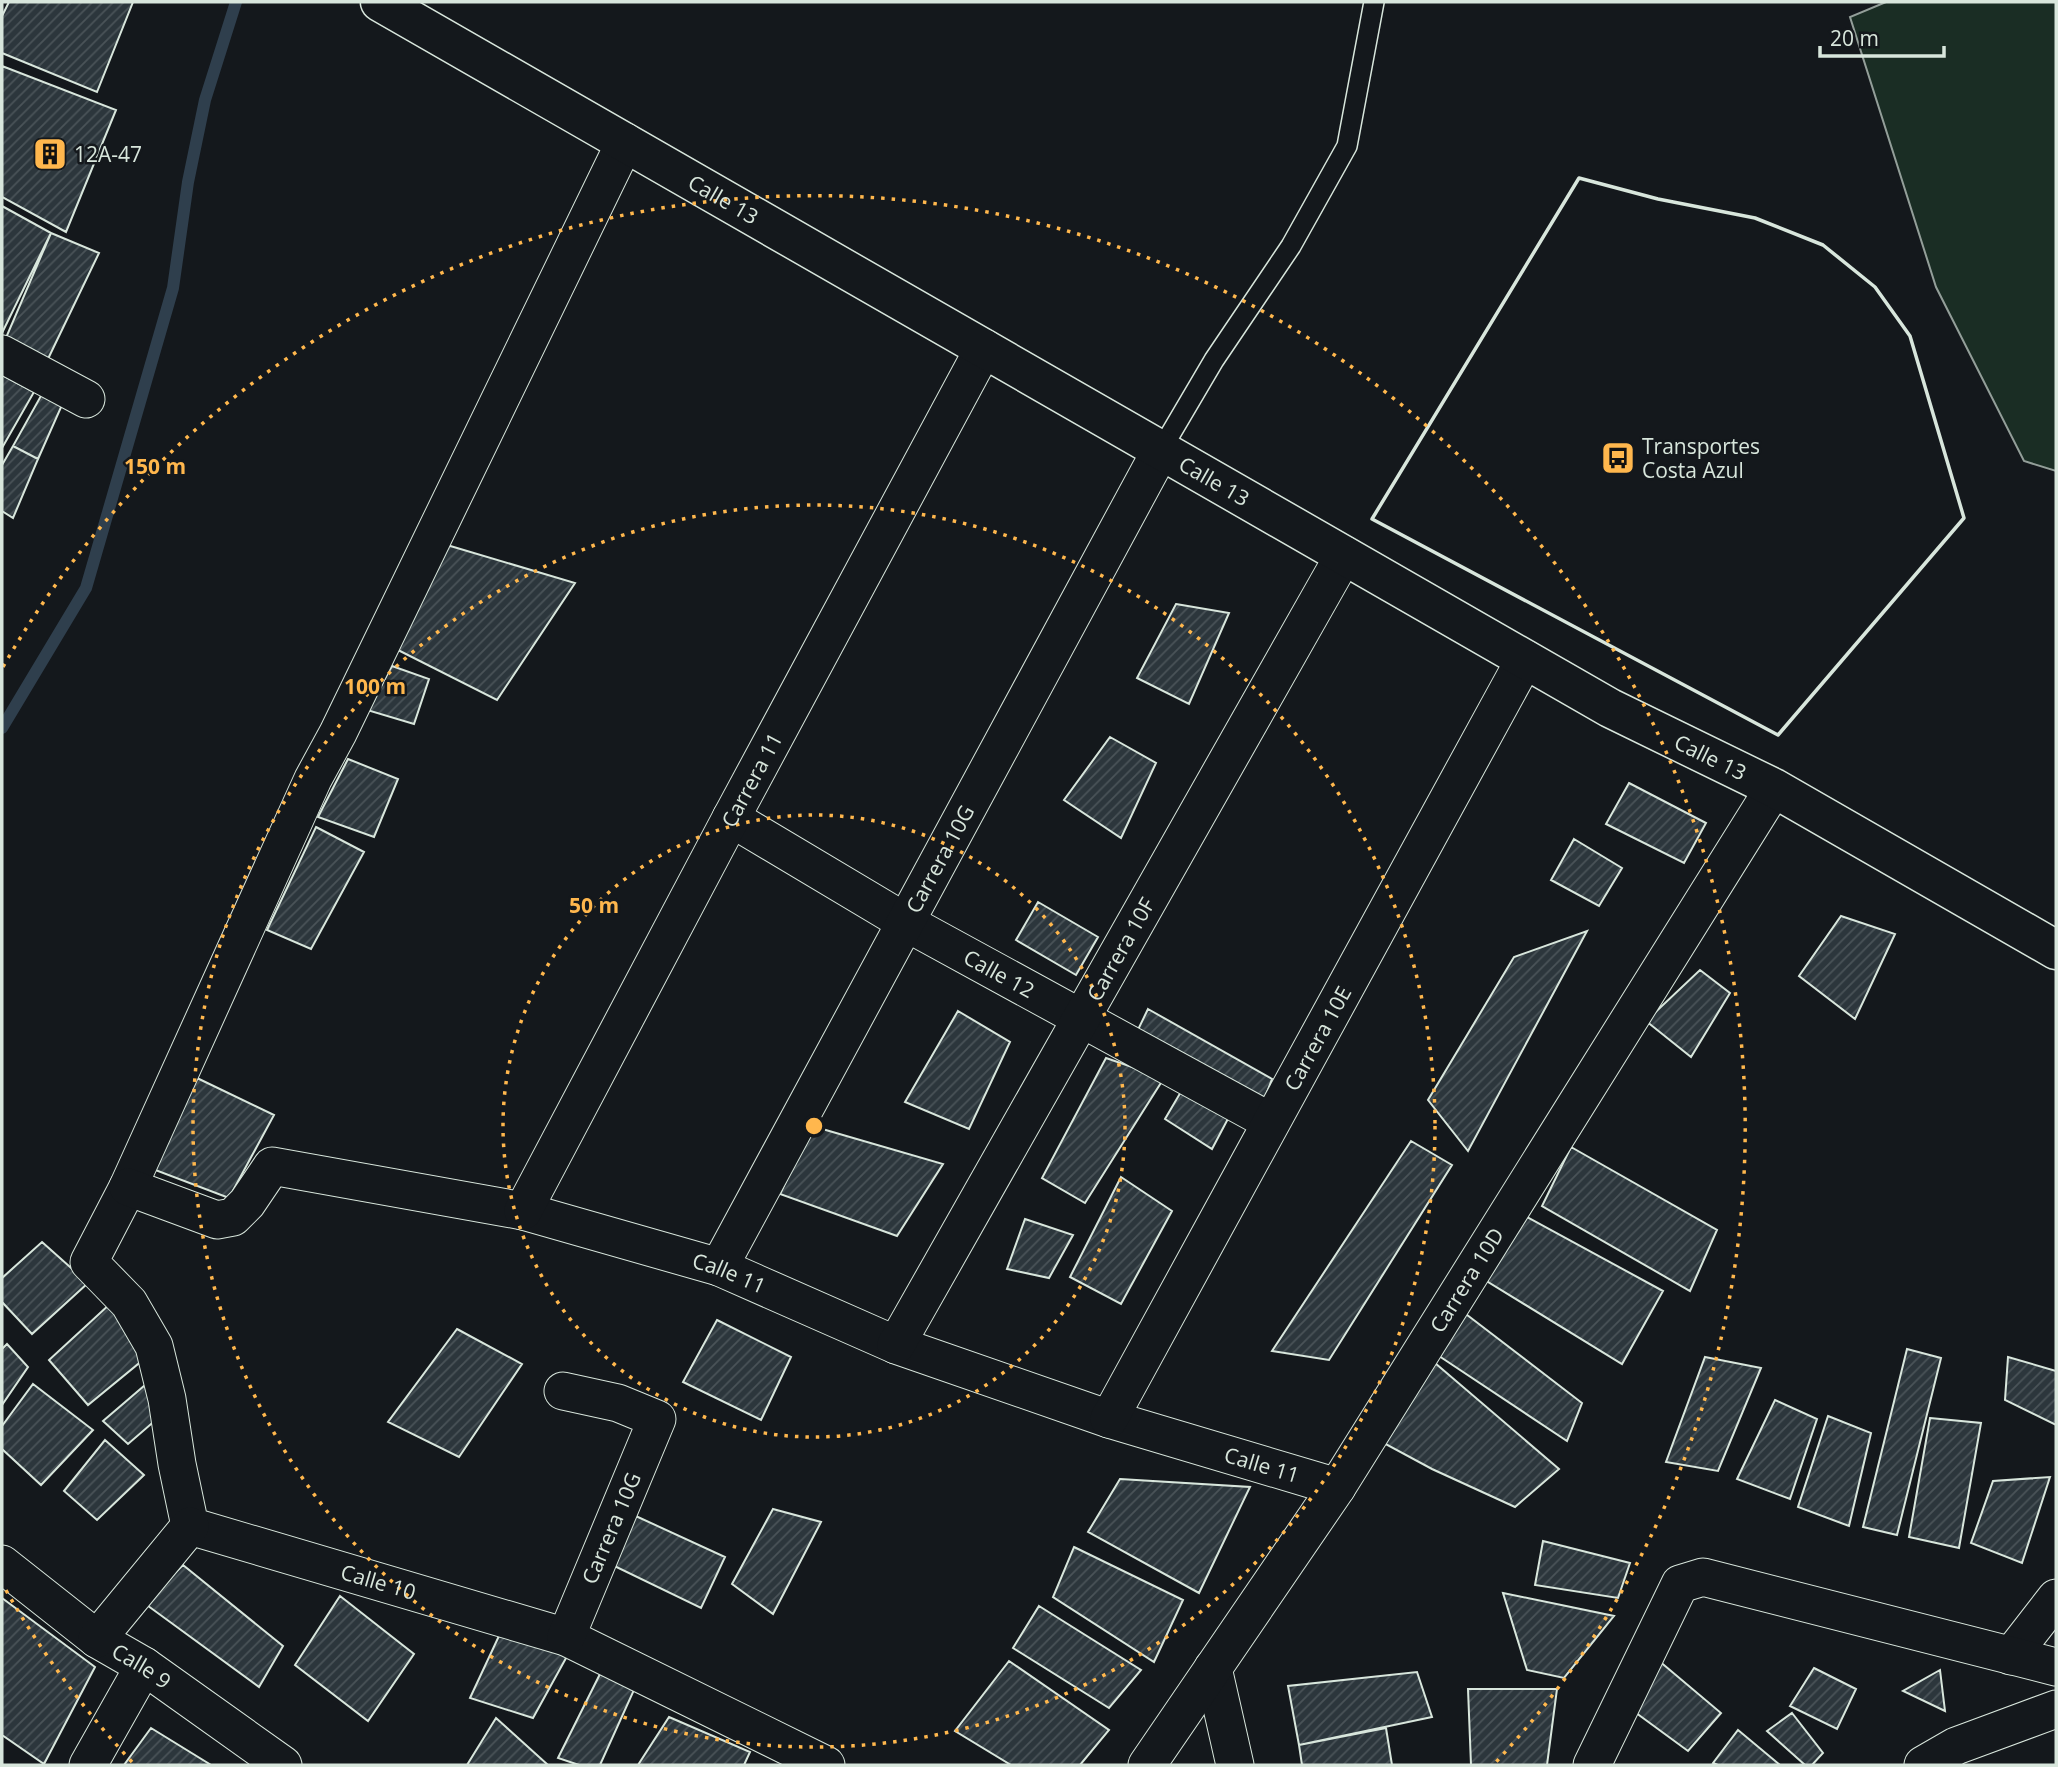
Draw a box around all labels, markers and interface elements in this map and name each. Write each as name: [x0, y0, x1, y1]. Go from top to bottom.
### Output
scale bar: [1820, 14, 1944, 58]
text: 20 m: [1830, 24, 1879, 52]
building icon: 12A-47: [31, 135, 69, 173]
place label: 12A-47: [74, 140, 142, 168]
street label: Calle 13: [683, 168, 764, 230]
place label: Transportes Costa Azul: [1642, 432, 1760, 484]
bus stop icon: Transportes Costa Azul: [1599, 439, 1637, 477]
street label: Calle 13: [1174, 450, 1255, 512]
text: 150 m: [124, 452, 186, 480]
text: 100 m: [344, 672, 406, 700]
street label: Carrera 11: [715, 728, 788, 832]
street label: Calle 13: [1670, 728, 1751, 786]
street label: Carrera 10G: [899, 800, 980, 918]
text: 50 m: [569, 891, 619, 919]
street label: Carrera 10F: [1080, 892, 1161, 1006]
street label: Calle 12: [959, 943, 1040, 1004]
street label: Carrera 10E: [1277, 981, 1357, 1096]
centre of rings: [802, 1114, 826, 1138]
street label: Carrera 10D: [1423, 1222, 1510, 1338]
street label: Calle 11: [689, 1246, 770, 1300]
street label: Calle 11: [1221, 1440, 1303, 1489]
street label: Carrera 10G: [575, 1468, 647, 1588]
street label: Calle 10: [338, 1557, 419, 1606]
street label: Calle 9: [107, 1637, 177, 1695]

